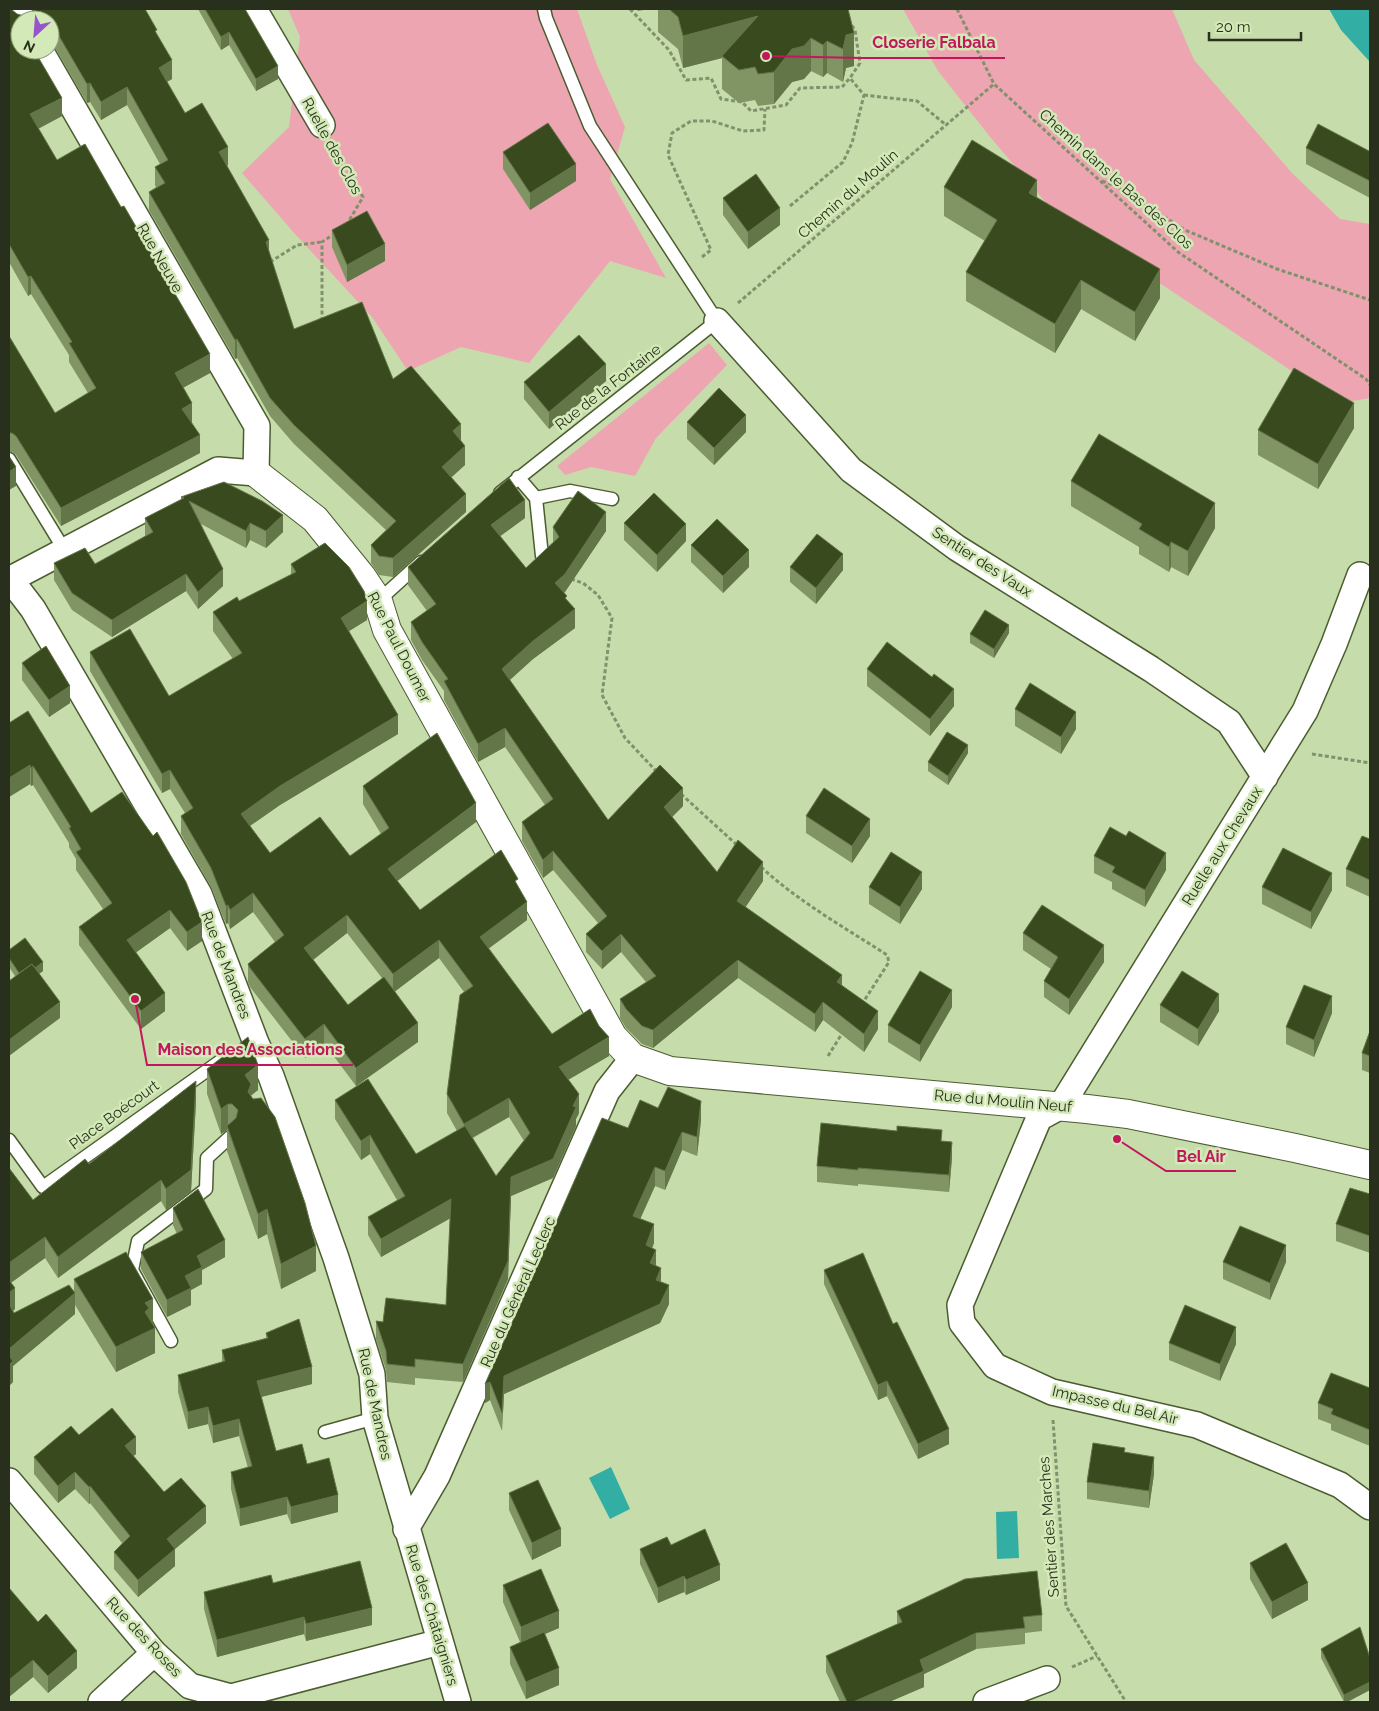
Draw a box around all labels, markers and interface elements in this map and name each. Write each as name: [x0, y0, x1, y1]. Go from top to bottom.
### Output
north arrow: [10, 10, 60, 60]
scale bar: [1209, 10, 1302, 42]
text: 20 m: [1216, 18, 1251, 36]
callout: Closerie Falbala: [862, 27, 1005, 58]
text: Closerie Falbala: [872, 33, 996, 52]
text: N: [21, 37, 38, 56]
street label: Ruelle des Clos: [298, 94, 366, 198]
street label: Chemin dans le Bas des Clos: [1035, 105, 1197, 253]
street label: Chemin du Moulin: [794, 146, 902, 242]
street label: Rue Neuve: [133, 220, 187, 296]
street label: Rue de la Fontaine: [552, 340, 665, 434]
street label: Sentier des Vaux: [929, 523, 1036, 601]
street label: Rue Paul Doumer: [363, 589, 435, 706]
street label: Ruelle aux Chevaux: [1178, 783, 1266, 909]
street label: Rue de Mandres: [197, 909, 255, 1021]
callout: Maison des Associations: [147, 1034, 353, 1065]
text: Maison des Associations: [157, 1040, 343, 1059]
street label: Place Boécourt: [66, 1076, 162, 1154]
street label: Rue du Moulin Neuf: [933, 1086, 1074, 1116]
callout: Bel Air: [1166, 1140, 1236, 1171]
text: Bel Air: [1176, 1147, 1226, 1166]
street label: Rue du Général Leclerc: [477, 1214, 559, 1370]
street label: Rue de Mandres: [354, 1347, 396, 1461]
street label: Impasse du Bel Air: [1050, 1382, 1180, 1428]
street label: Sentier des Marches: [1035, 1456, 1063, 1598]
street label: Rue des Châtaigniers: [402, 1542, 462, 1688]
street label: Rue des Roses: [103, 1593, 185, 1681]

